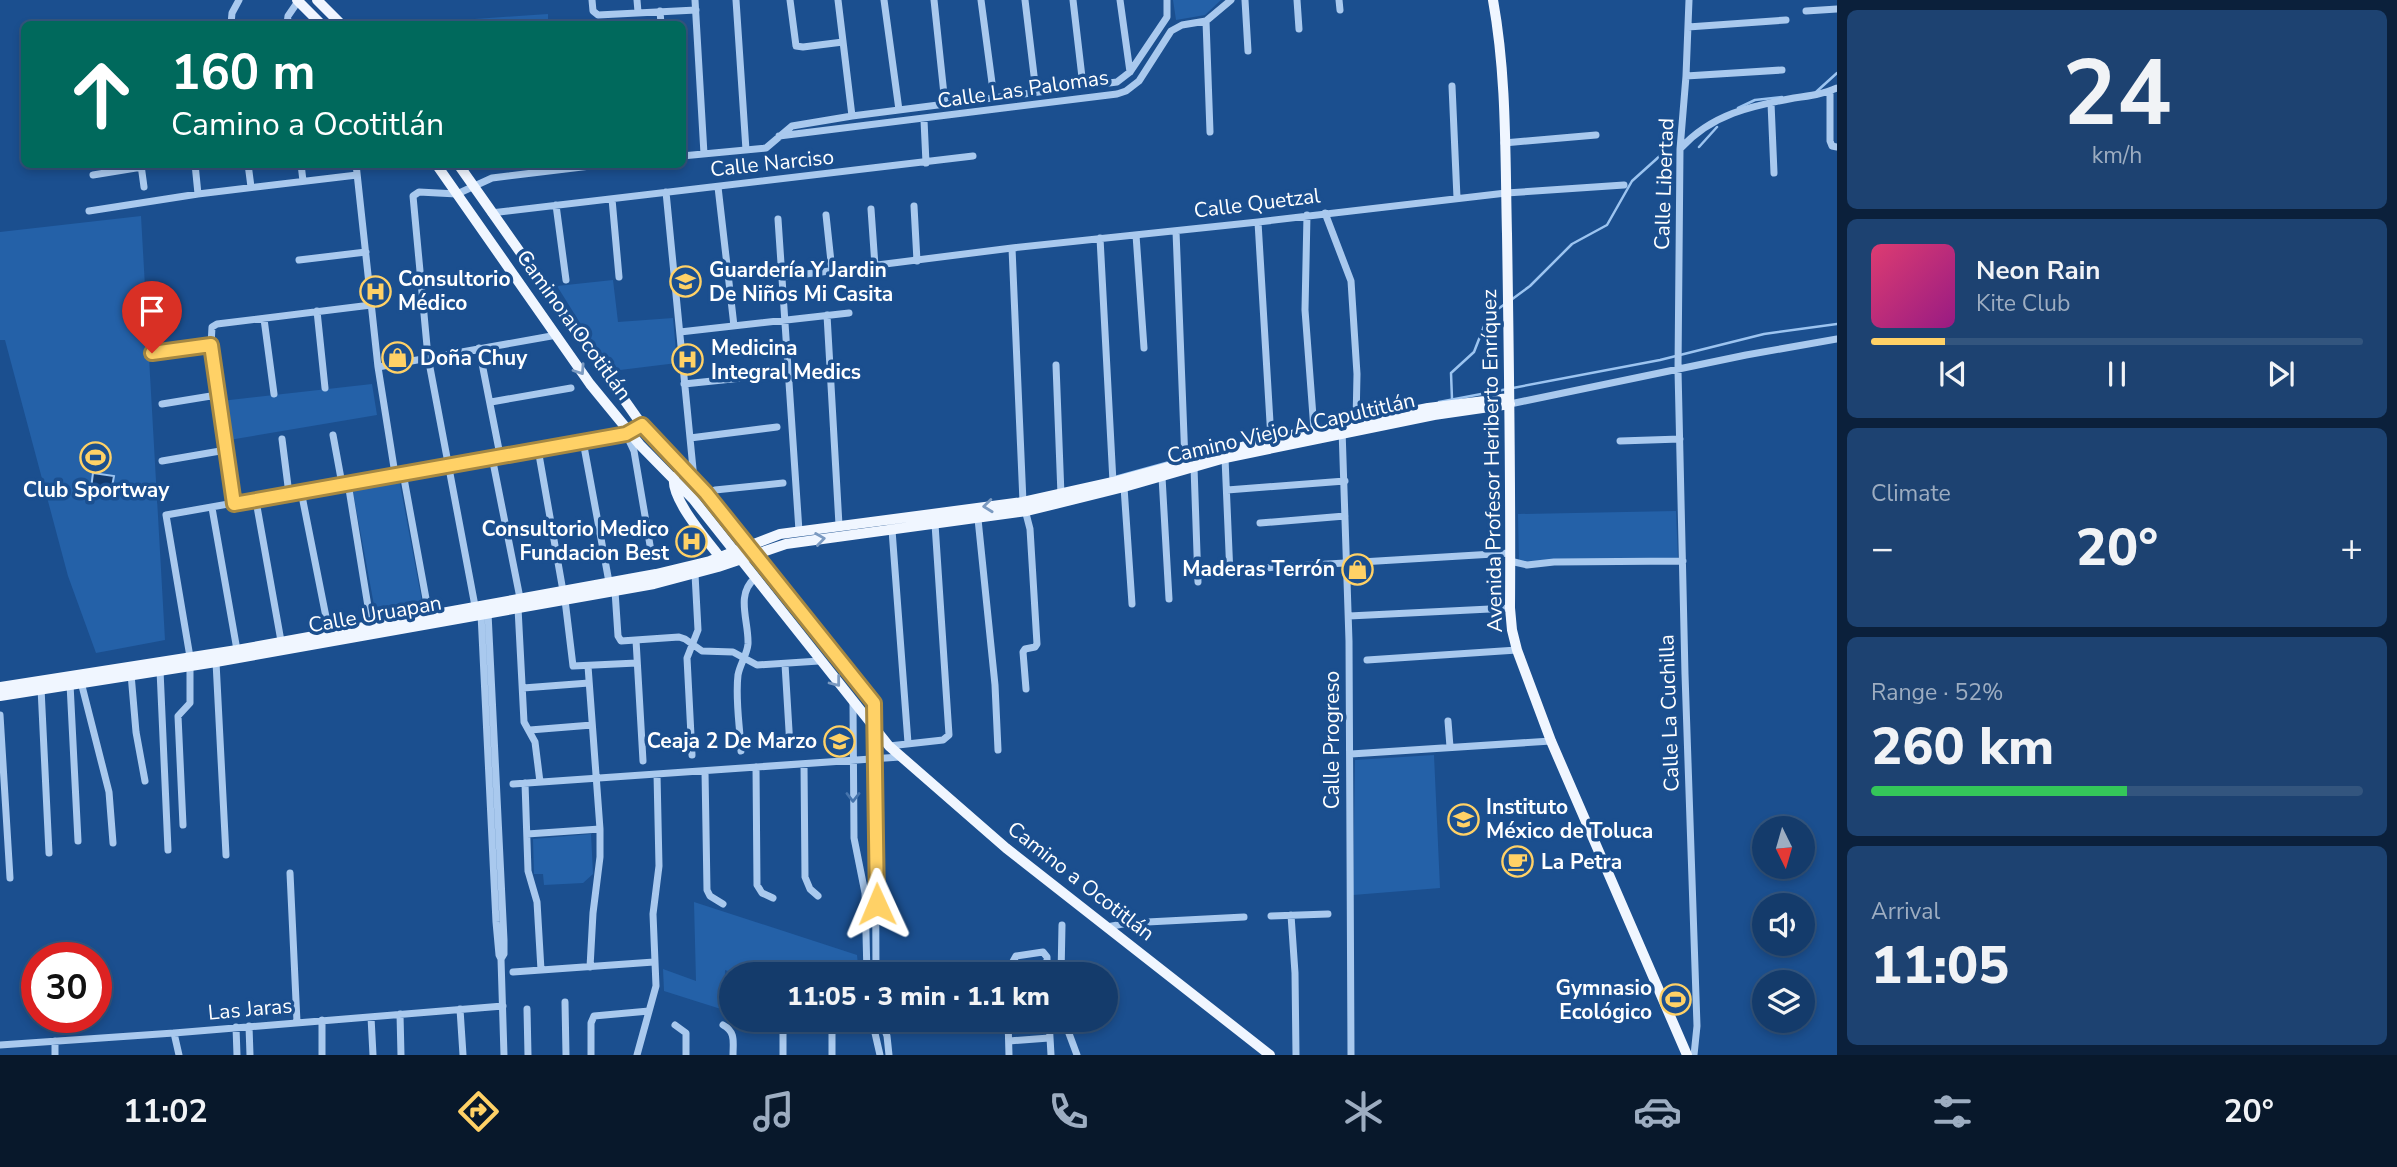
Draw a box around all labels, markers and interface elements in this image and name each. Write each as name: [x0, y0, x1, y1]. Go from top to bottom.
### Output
text: 24: [2062, 32, 2172, 156]
text: 160 m: [171, 39, 315, 106]
icon: ahead: [56, 49, 147, 140]
street label: Calle Las Palomas: [936, 63, 1110, 115]
text: Camino a Ocotitlán: [171, 103, 444, 146]
street label: Calle Libertad: [1648, 117, 1680, 251]
text: km/h: [2092, 140, 2142, 171]
street label: Calle Narciso: [709, 143, 835, 183]
street label: Calle Quetzal: [1192, 181, 1323, 225]
street label: Camino a Ocotitlán: [510, 244, 638, 406]
text: Neon Rain: [1976, 253, 2101, 288]
place label: Guardería Y Jardin De Niños Mi Casita: [709, 256, 893, 308]
place label: Consultorio Médico: [398, 265, 510, 317]
school or university icon: Guardería Y Jardin De Niños Mi Casita: [669, 265, 703, 299]
hospital icon: Consultorio Médico: [358, 274, 392, 308]
pin: [122, 281, 182, 353]
text: Kite Club: [1976, 288, 2070, 319]
street label: Avenida Profesor Heriberto Enríquez: [1475, 289, 1509, 633]
icon: arrive: [133, 292, 171, 330]
place label: Medicina Integral Medics: [711, 334, 861, 386]
shop icon: Doña Chuy: [380, 341, 414, 375]
hospital icon: Medicina Integral Medics: [671, 343, 705, 377]
place label: Doña Chuy: [420, 344, 528, 372]
icon: previous: [1934, 355, 1972, 393]
icon: pause: [2098, 355, 2136, 393]
icon: next: [2262, 355, 2300, 393]
one-way arrow: [572, 362, 585, 375]
street label: Camino Viejo A Capultitlán: [1164, 386, 1418, 470]
sports icon: Club Sportway: [79, 441, 113, 475]
place label: Club Sportway: [23, 476, 170, 504]
text: Climate: [1871, 478, 1951, 509]
one-way arrow: [982, 499, 994, 514]
text: 20°: [2076, 512, 2158, 583]
place label: Consultorio Medico Fundacion Best: [481, 515, 670, 567]
text: −: [1871, 523, 1894, 574]
text: +: [2340, 523, 2363, 574]
hospital icon: Consultorio Medico Fundacion Best: [675, 524, 709, 558]
one-way arrow: [814, 532, 826, 547]
shop icon: Maderas Terrón: [1341, 552, 1375, 586]
place label: Maderas Terrón: [1182, 555, 1335, 583]
street label: Calle Uruapan: [306, 589, 444, 639]
street label: Calle La Cuchilla: [1652, 634, 1686, 792]
street label: Calle Progreso: [1318, 671, 1346, 809]
one-way arrow: [828, 675, 841, 687]
text: Range · 52%: [1871, 677, 2003, 708]
text: 260 km: [1871, 711, 2054, 782]
school or university icon: Ceaja 2 De Marzo: [823, 724, 857, 758]
place label: Ceaja 2 De Marzo: [647, 727, 817, 755]
one-way arrow: [845, 792, 861, 802]
place label: Instituto México de Toluca: [1486, 793, 1653, 845]
school or university icon: Instituto México de Toluca: [1446, 802, 1480, 836]
street label: Camino a Ocotitlán: [1002, 815, 1160, 947]
north arrow: [1752, 816, 1815, 878]
map controls: [1752, 816, 1815, 1033]
cafe icon: La Petra: [1501, 845, 1535, 879]
place label: La Petra: [1541, 848, 1622, 876]
position arrow: [840, 867, 914, 941]
button: sound: [1752, 893, 1815, 956]
text: Arrival: [1871, 896, 1940, 927]
text: 11:05: [1871, 930, 2009, 1001]
speed limit sign: 30: [21, 942, 112, 1033]
button: layers: [1752, 970, 1815, 1033]
place label: Gymnasio Ecológico: [1556, 974, 1652, 1026]
text: 11:05 · 3 min · 1.1 km: [787, 979, 1050, 1014]
sports icon: Gymnasio Ecológico: [1658, 983, 1692, 1017]
street label: Las Jaras: [207, 991, 293, 1027]
icon: directions: [454, 1087, 503, 1136]
icon: music: [749, 1087, 798, 1136]
icon: phone: [1044, 1087, 1093, 1136]
icon: climate: [1339, 1087, 1388, 1136]
icon: car: [1633, 1087, 1682, 1136]
icon: filters: [1928, 1087, 1977, 1136]
text: 11:02: [123, 1090, 208, 1133]
text: 20°: [2223, 1090, 2274, 1133]

